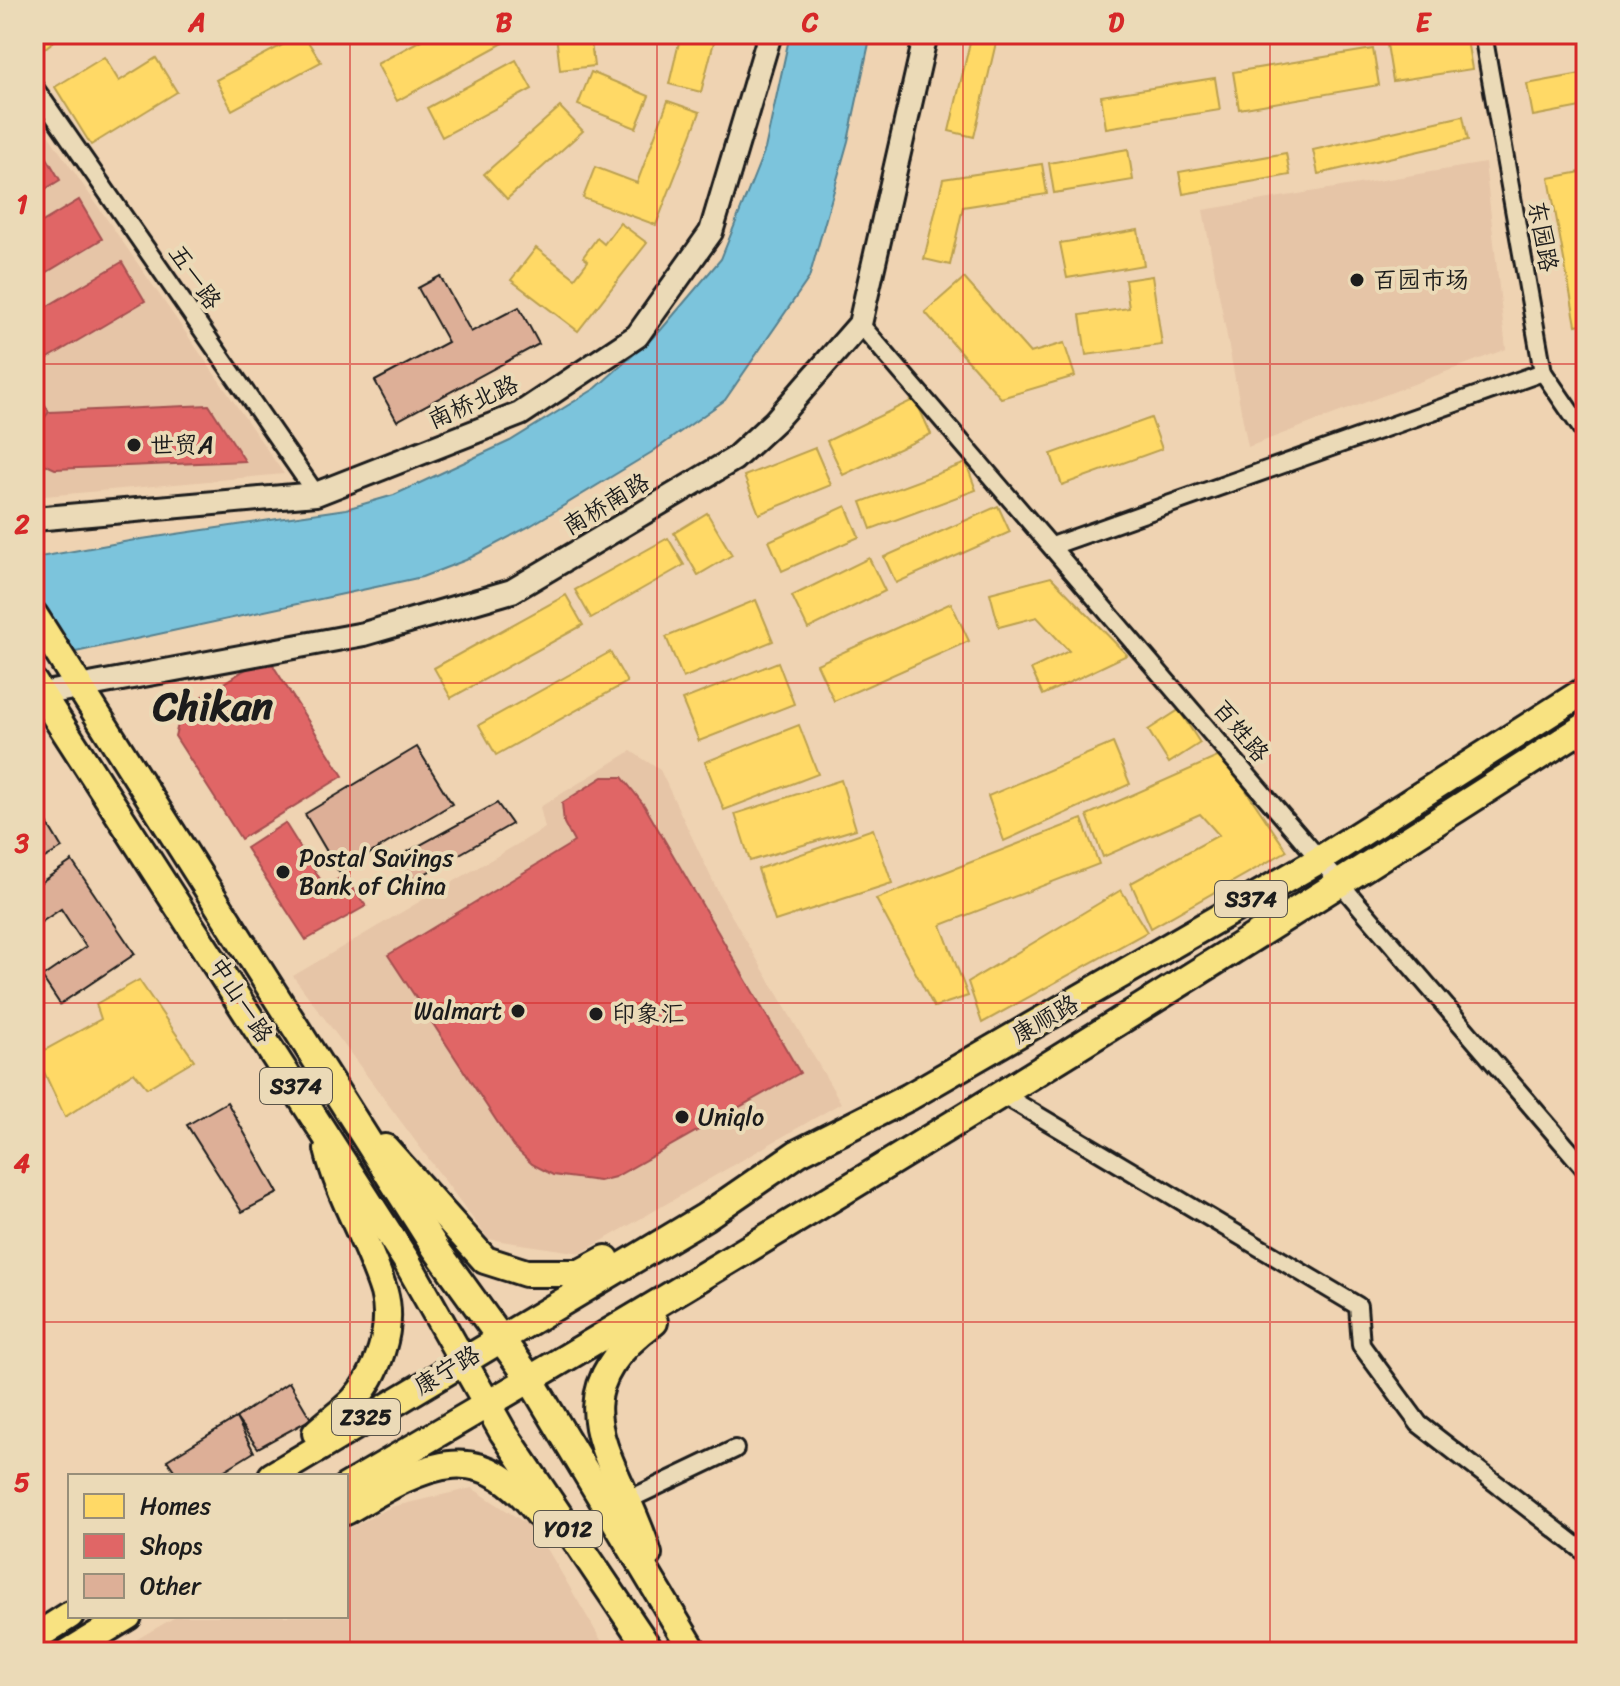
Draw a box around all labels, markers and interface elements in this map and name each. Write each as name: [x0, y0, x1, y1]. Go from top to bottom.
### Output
text: A: [187, 0, 206, 45]
text: B: [496, 0, 513, 45]
text: C: [801, 0, 819, 45]
text: D: [1108, 0, 1124, 45]
text: E: [1416, 0, 1433, 45]
text: 1: [16, 181, 28, 227]
street label: 东园路: [1516, 197, 1570, 275]
street label: 五一路: [157, 235, 233, 319]
place label: 百园市场: [1373, 259, 1469, 301]
marker: 百园市场: [1348, 271, 1366, 289]
street label: 南桥北路: [421, 363, 525, 441]
place label: 世贸A: [150, 424, 214, 466]
marker: 世贸A: [125, 436, 143, 454]
street label: 南桥南路: [554, 461, 658, 547]
text: 2: [13, 501, 30, 547]
district label: Chikan: [152, 671, 273, 742]
street label: 百姓路: [1202, 690, 1280, 772]
text: 3: [14, 820, 30, 866]
place label: Postal Savings Bank of China: [299, 837, 454, 907]
marker: Postal Savings Bank of China: [274, 863, 292, 881]
road number: S374: [1215, 881, 1287, 917]
street label: 中山一路: [197, 948, 285, 1052]
street label: 康顺路: [1003, 983, 1087, 1055]
place label: Walmart: [414, 990, 502, 1032]
place label: 印象汇: [612, 993, 684, 1035]
marker: Walmart: [509, 1002, 527, 1020]
marker: 印象汇: [587, 1005, 605, 1023]
road number: S374: [260, 1068, 332, 1104]
place label: Uniqlo: [698, 1096, 764, 1138]
marker: Uniqlo: [673, 1108, 691, 1126]
text: 4: [14, 1140, 30, 1186]
street label: 康宁路: [405, 1333, 489, 1407]
road number: Z325: [332, 1399, 400, 1435]
text: 5: [14, 1459, 30, 1505]
legend: [68, 1474, 348, 1618]
text: Homes: [140, 1485, 211, 1527]
road number: Y012: [534, 1511, 602, 1547]
text: Shops: [140, 1525, 203, 1567]
text: Other: [140, 1565, 202, 1607]

